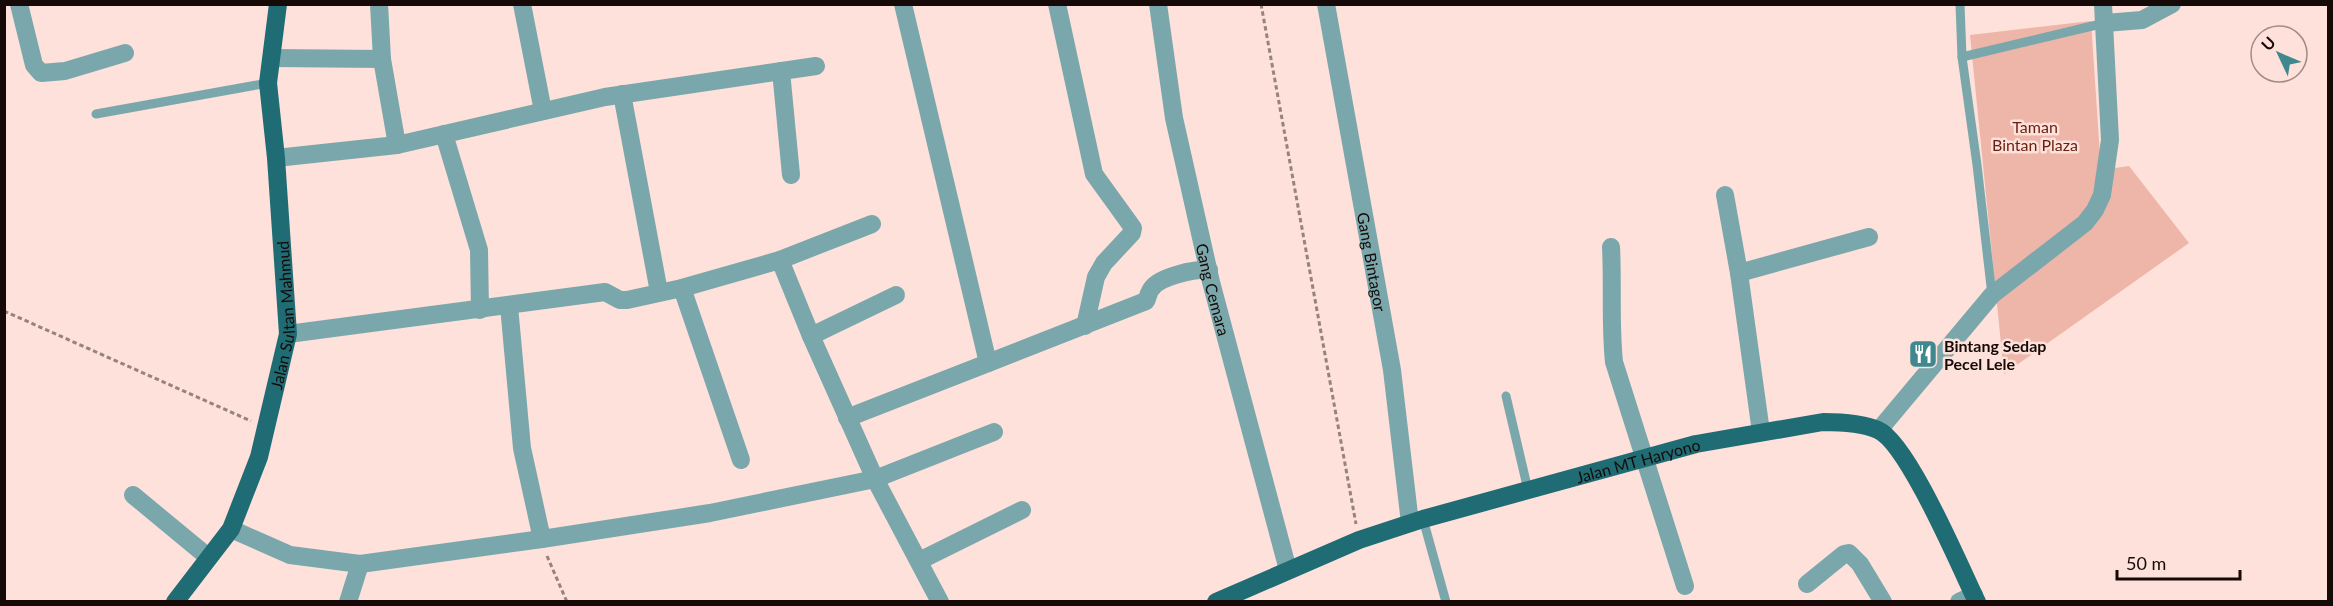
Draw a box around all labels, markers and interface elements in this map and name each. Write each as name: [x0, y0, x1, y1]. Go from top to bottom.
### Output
north arrow: [2249, 24, 2309, 84]
text: U: [2257, 32, 2279, 54]
park label: Taman Bintan Plaza: [1992, 117, 2078, 154]
street label: Gang Bintagor: [1354, 211, 1391, 313]
street label: Jalan Sultan Mahmud: [266, 240, 297, 391]
street label: Gang Cemara: [1193, 241, 1234, 338]
place label: Bintang Sedap Pecel Lele: [1944, 336, 2046, 373]
restaurant icon: Bintang Sedap Pecel Lele: [1907, 338, 1939, 370]
street label: Jalan MT Haryono: [1574, 434, 1702, 486]
scale bar: [2117, 543, 2240, 581]
text: 50 m: [2126, 552, 2166, 574]

